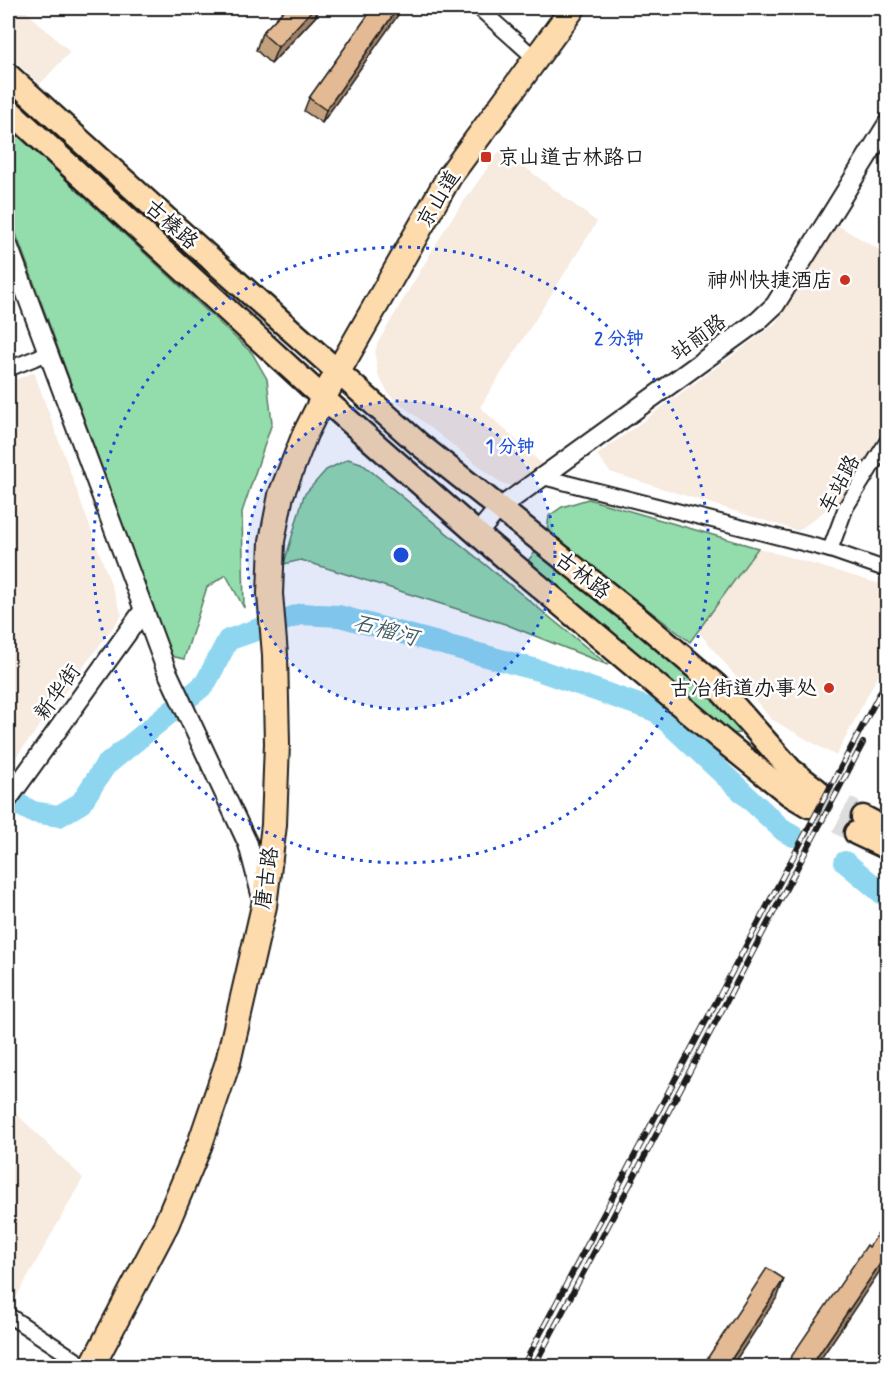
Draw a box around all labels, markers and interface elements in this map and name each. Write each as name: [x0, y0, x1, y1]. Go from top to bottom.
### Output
place label: 京山道古林路口: [498, 144, 645, 172]
marker: 京山道古林路口: [479, 150, 493, 164]
street label: 京山道: [411, 165, 467, 234]
street label: 古榛路: [139, 193, 204, 256]
place label: 神州快捷酒店: [707, 267, 833, 295]
marker: 神州快捷酒店: [838, 273, 852, 287]
street label: 站前路: [665, 308, 732, 368]
text: 2 分钟: [594, 327, 644, 351]
text: 1 分钟: [486, 435, 534, 459]
street label: 车站路: [813, 450, 867, 519]
centre of rings: [391, 545, 411, 565]
street label: 古林路: [549, 545, 616, 606]
water label: 石榴河: [350, 609, 424, 654]
street label: 新华街: [28, 659, 88, 726]
place label: 古冶街道办事处: [670, 675, 817, 703]
marker: 古冶街道办事处: [822, 681, 836, 695]
street label: 唐古路: [249, 845, 285, 911]

